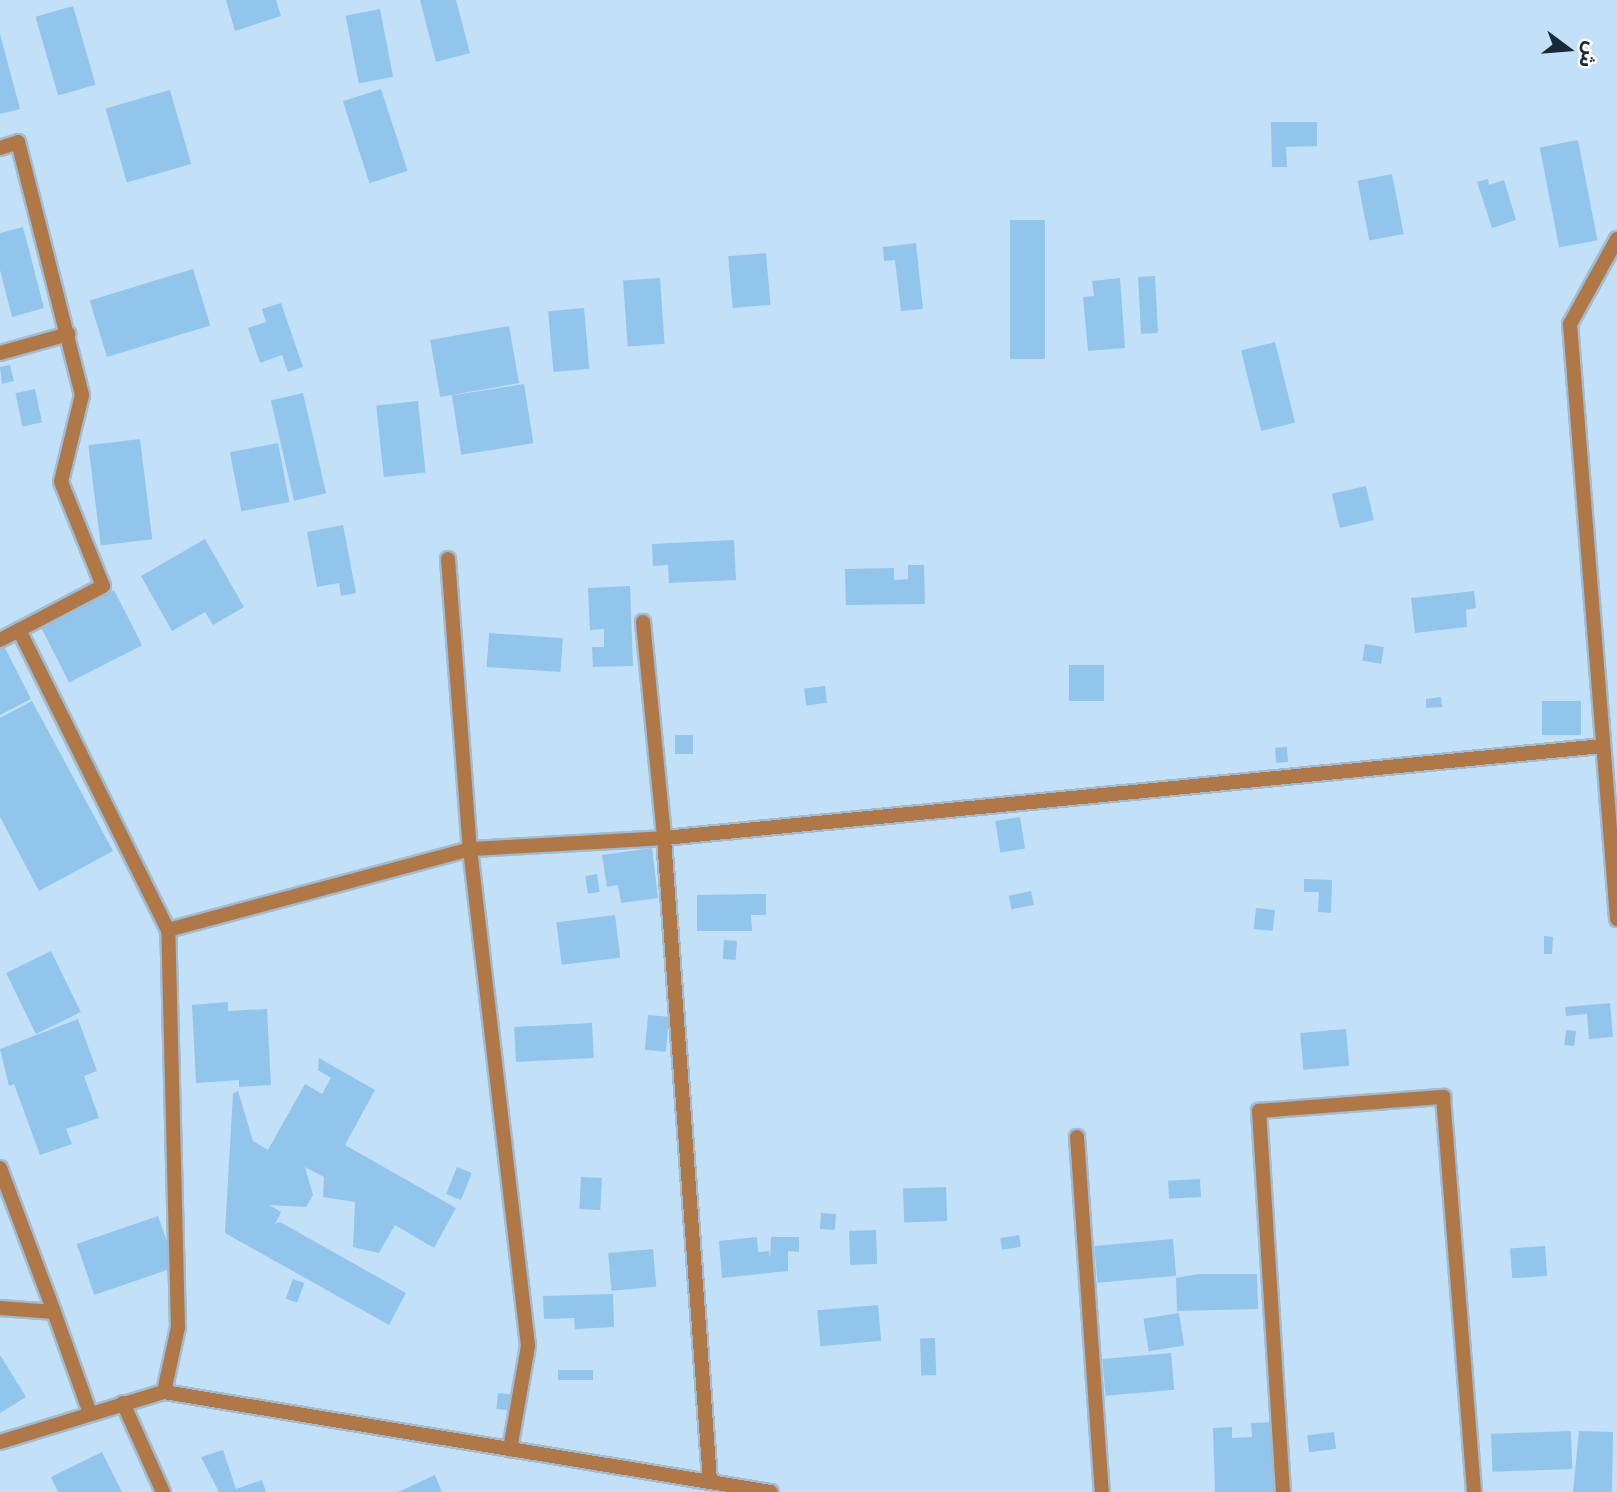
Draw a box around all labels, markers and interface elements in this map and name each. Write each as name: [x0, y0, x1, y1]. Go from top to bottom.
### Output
north arrow: [1533, 14, 1603, 84]
text: ش: [1574, 39, 1603, 71]

